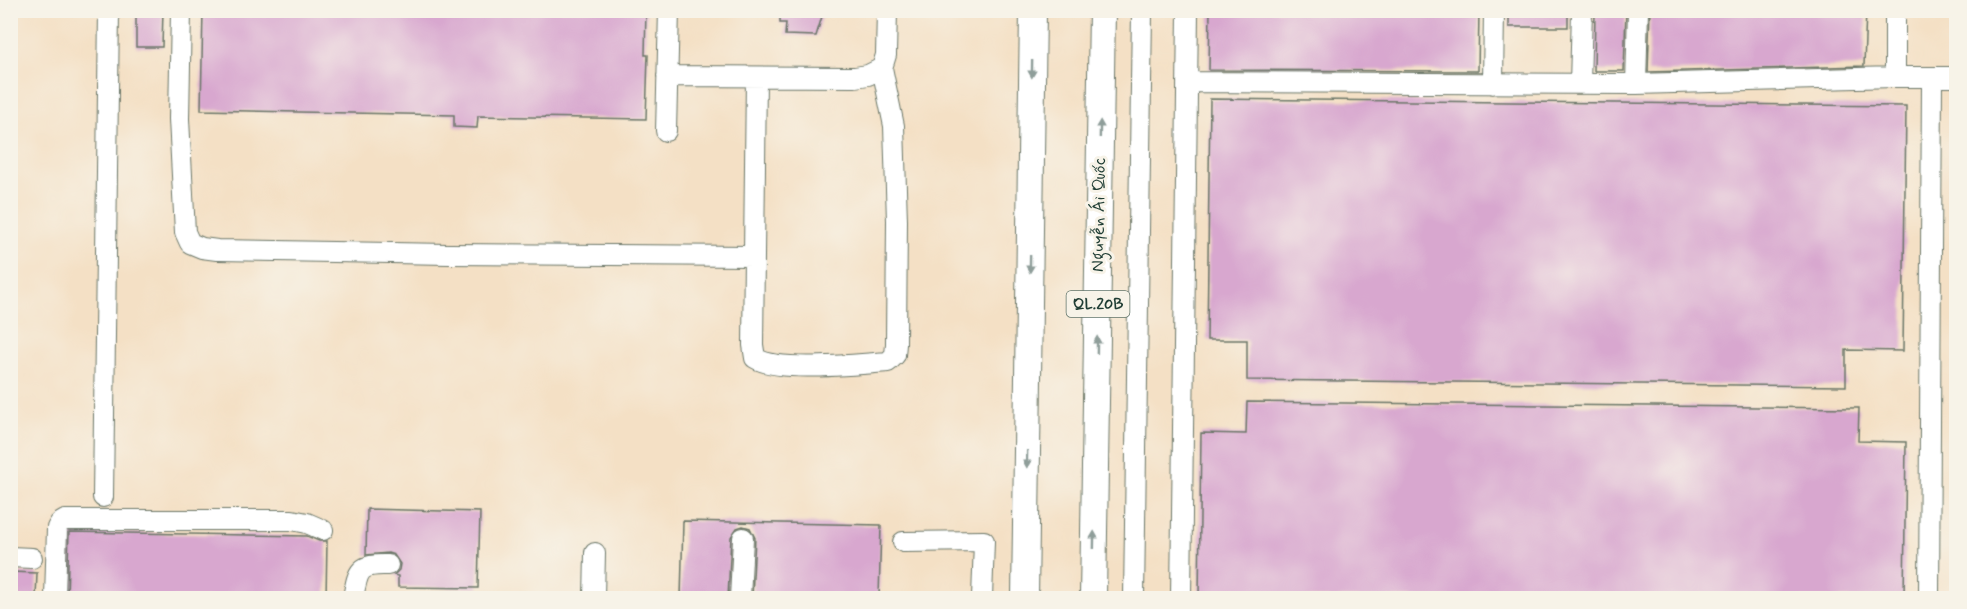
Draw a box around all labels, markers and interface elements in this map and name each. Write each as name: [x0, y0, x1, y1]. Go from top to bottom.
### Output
one-way arrow: [1028, 59, 1037, 78]
one-way arrow: [1095, 120, 1105, 139]
street label: Nguyễn Ái Quốc: [1086, 158, 1114, 272]
one-way arrow: [1025, 254, 1034, 273]
road number: QL.20B: [1066, 291, 1130, 317]
one-way arrow: [1092, 336, 1102, 355]
one-way arrow: [1022, 449, 1032, 468]
one-way arrow: [1089, 531, 1099, 550]

